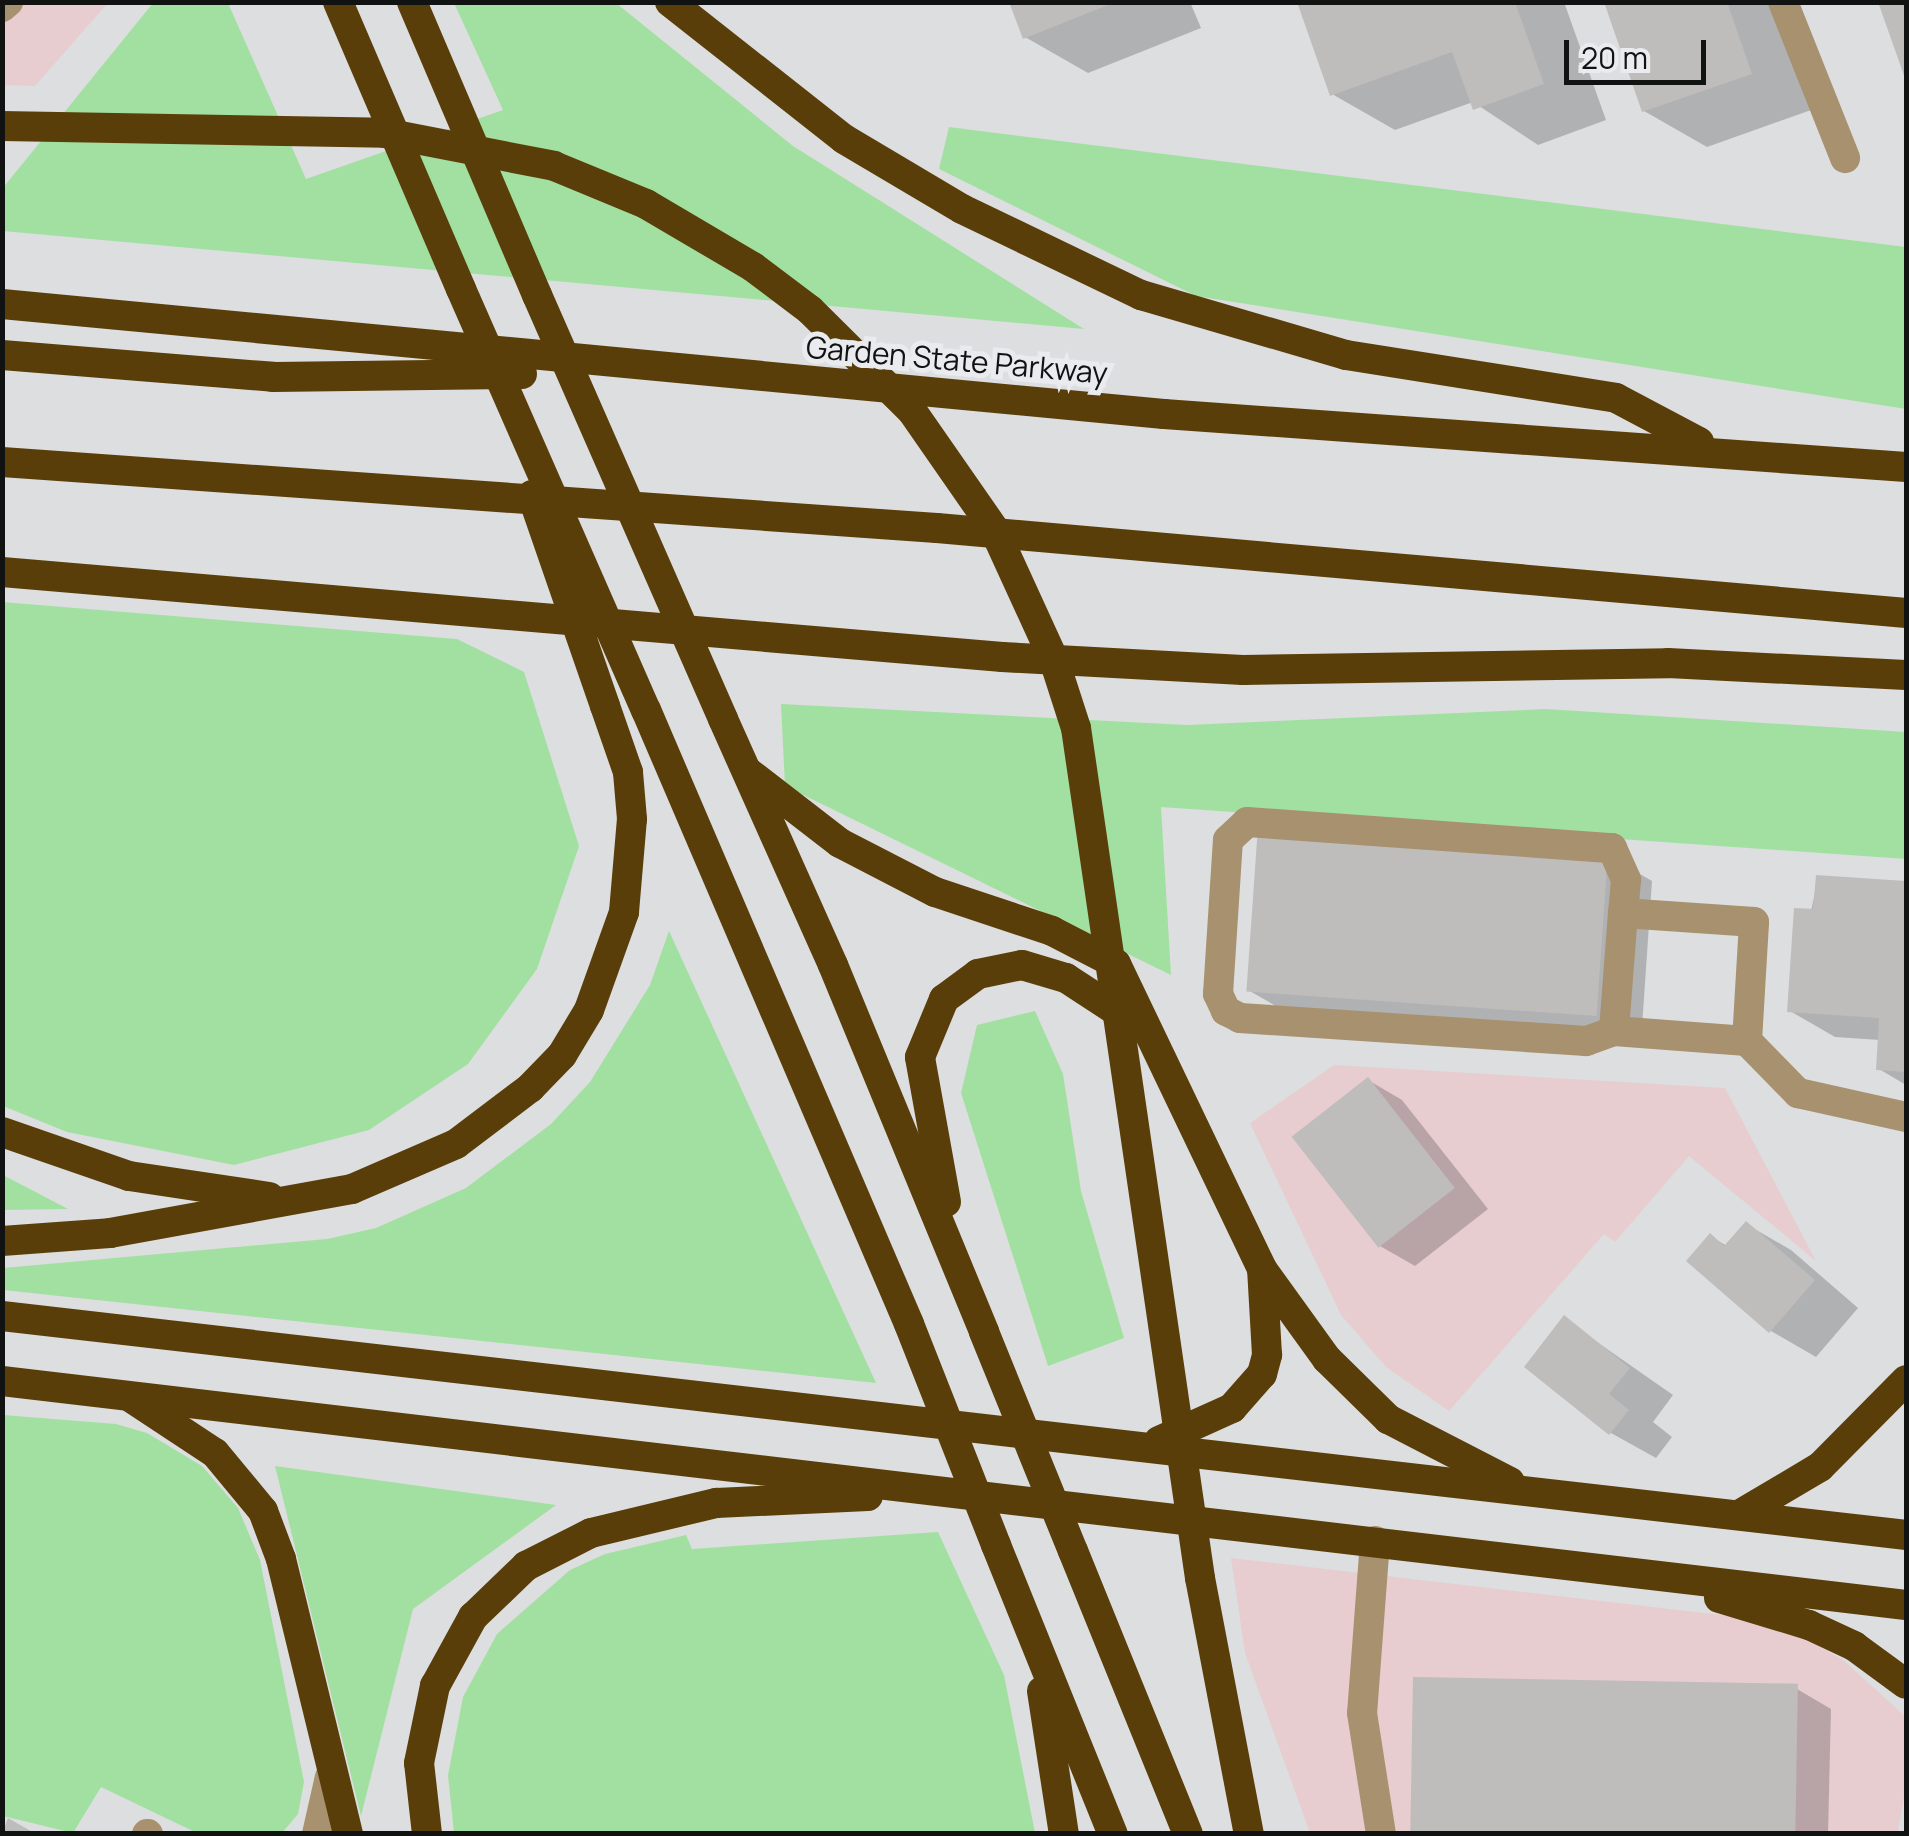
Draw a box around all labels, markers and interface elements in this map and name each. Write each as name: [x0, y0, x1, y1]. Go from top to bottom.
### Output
scale bar: [1569, 20, 1712, 82]
text: 20 m: [1581, 37, 1648, 78]
street label: Garden State Parkway: [805, 329, 1109, 391]

